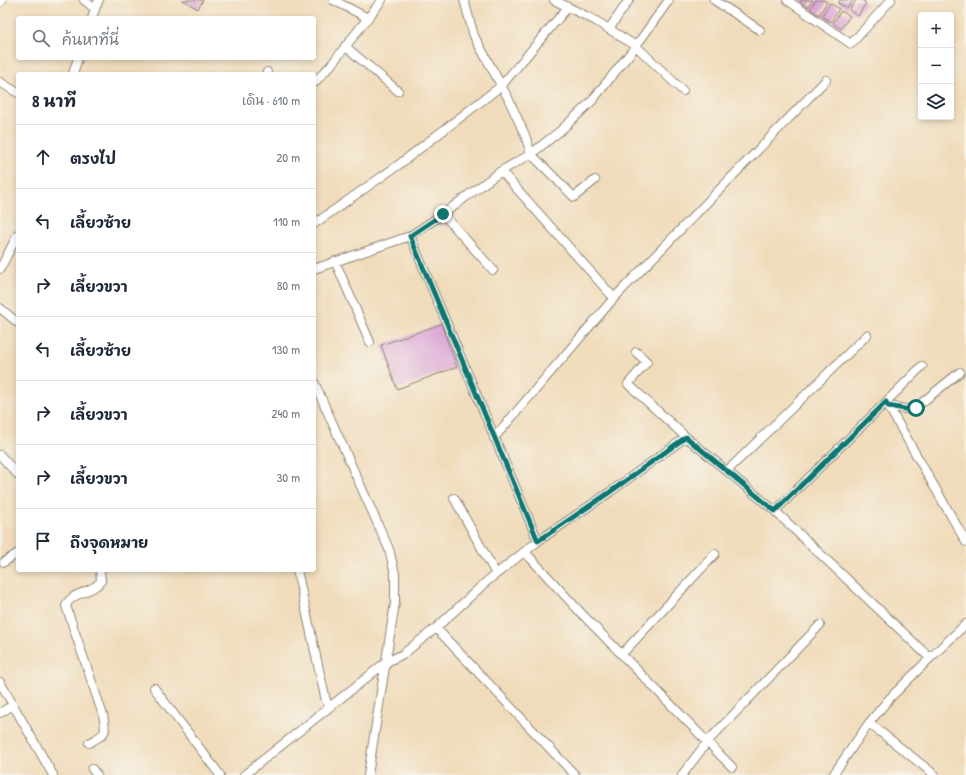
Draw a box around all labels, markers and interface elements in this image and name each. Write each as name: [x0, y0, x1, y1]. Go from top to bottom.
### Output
map controls: [918, 12, 954, 120]
button: +: [918, 12, 954, 48]
search box: [16, 16, 316, 60]
icon: search: [30, 27, 52, 49]
text: ค้นหาที่นี่: [62, 29, 119, 50]
button: −: [918, 48, 954, 84]
button: layers: [918, 84, 954, 120]
text: 8 นาที: [32, 89, 76, 112]
text: เดิน · 610 m: [242, 91, 300, 109]
icon: ahead: [32, 146, 54, 168]
text: ตรงไป: [70, 148, 116, 169]
text: 20 m: [276, 148, 300, 166]
route end: [434, 205, 452, 223]
icon: left: [32, 210, 54, 232]
text: เลี้ยวซ้าย: [70, 212, 131, 233]
text: 110 m: [273, 212, 300, 230]
icon: right: [32, 274, 54, 296]
text: เลี้ยวขวา: [70, 276, 128, 297]
text: 80 m: [277, 276, 300, 294]
icon: left: [32, 338, 54, 360]
text: เลี้ยวซ้าย: [70, 340, 131, 361]
text: 130 m: [272, 340, 300, 358]
route start: [907, 399, 925, 417]
icon: right: [32, 402, 54, 424]
text: เลี้ยวขวา: [70, 404, 128, 425]
text: 240 m: [271, 404, 300, 422]
icon: right: [32, 466, 54, 488]
text: เลี้ยวขวา: [70, 468, 128, 489]
text: 30 m: [277, 468, 300, 486]
icon: arrive: [32, 530, 54, 552]
text: ถึงจุดหมาย: [70, 532, 148, 553]

